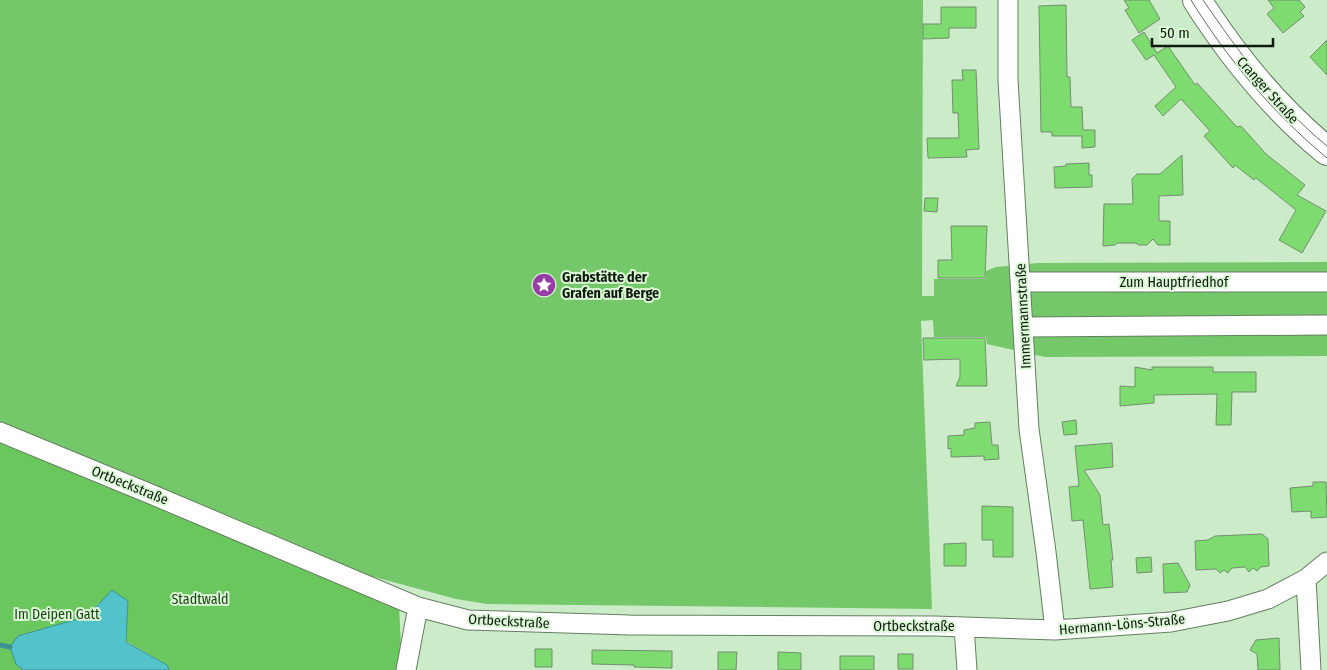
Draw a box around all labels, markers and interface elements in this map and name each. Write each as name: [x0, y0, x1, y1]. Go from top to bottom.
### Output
scale bar: [1152, 15, 1273, 47]
text: 50 m: [1160, 24, 1190, 42]
street label: Cranger Straße: [1233, 53, 1302, 127]
street label: Immermannstraße: [1012, 263, 1035, 369]
place label: Grabstätte der Grafen auf Berge: [562, 269, 659, 302]
place icon: Grabstätte der Grafen auf Berge: [531, 272, 557, 298]
street label: Zum Hauptfriedhof: [1120, 274, 1230, 291]
street label: Ortbeckstraße: [89, 462, 171, 509]
park label: Stadtwald: [171, 591, 229, 608]
park label: Im Deipen Gatt: [14, 606, 100, 623]
street label: Ortbeckstraße: [468, 611, 550, 632]
street label: Hermann-Löns-Straße: [1058, 611, 1186, 638]
street label: Ortbeckstraße: [873, 618, 955, 635]

